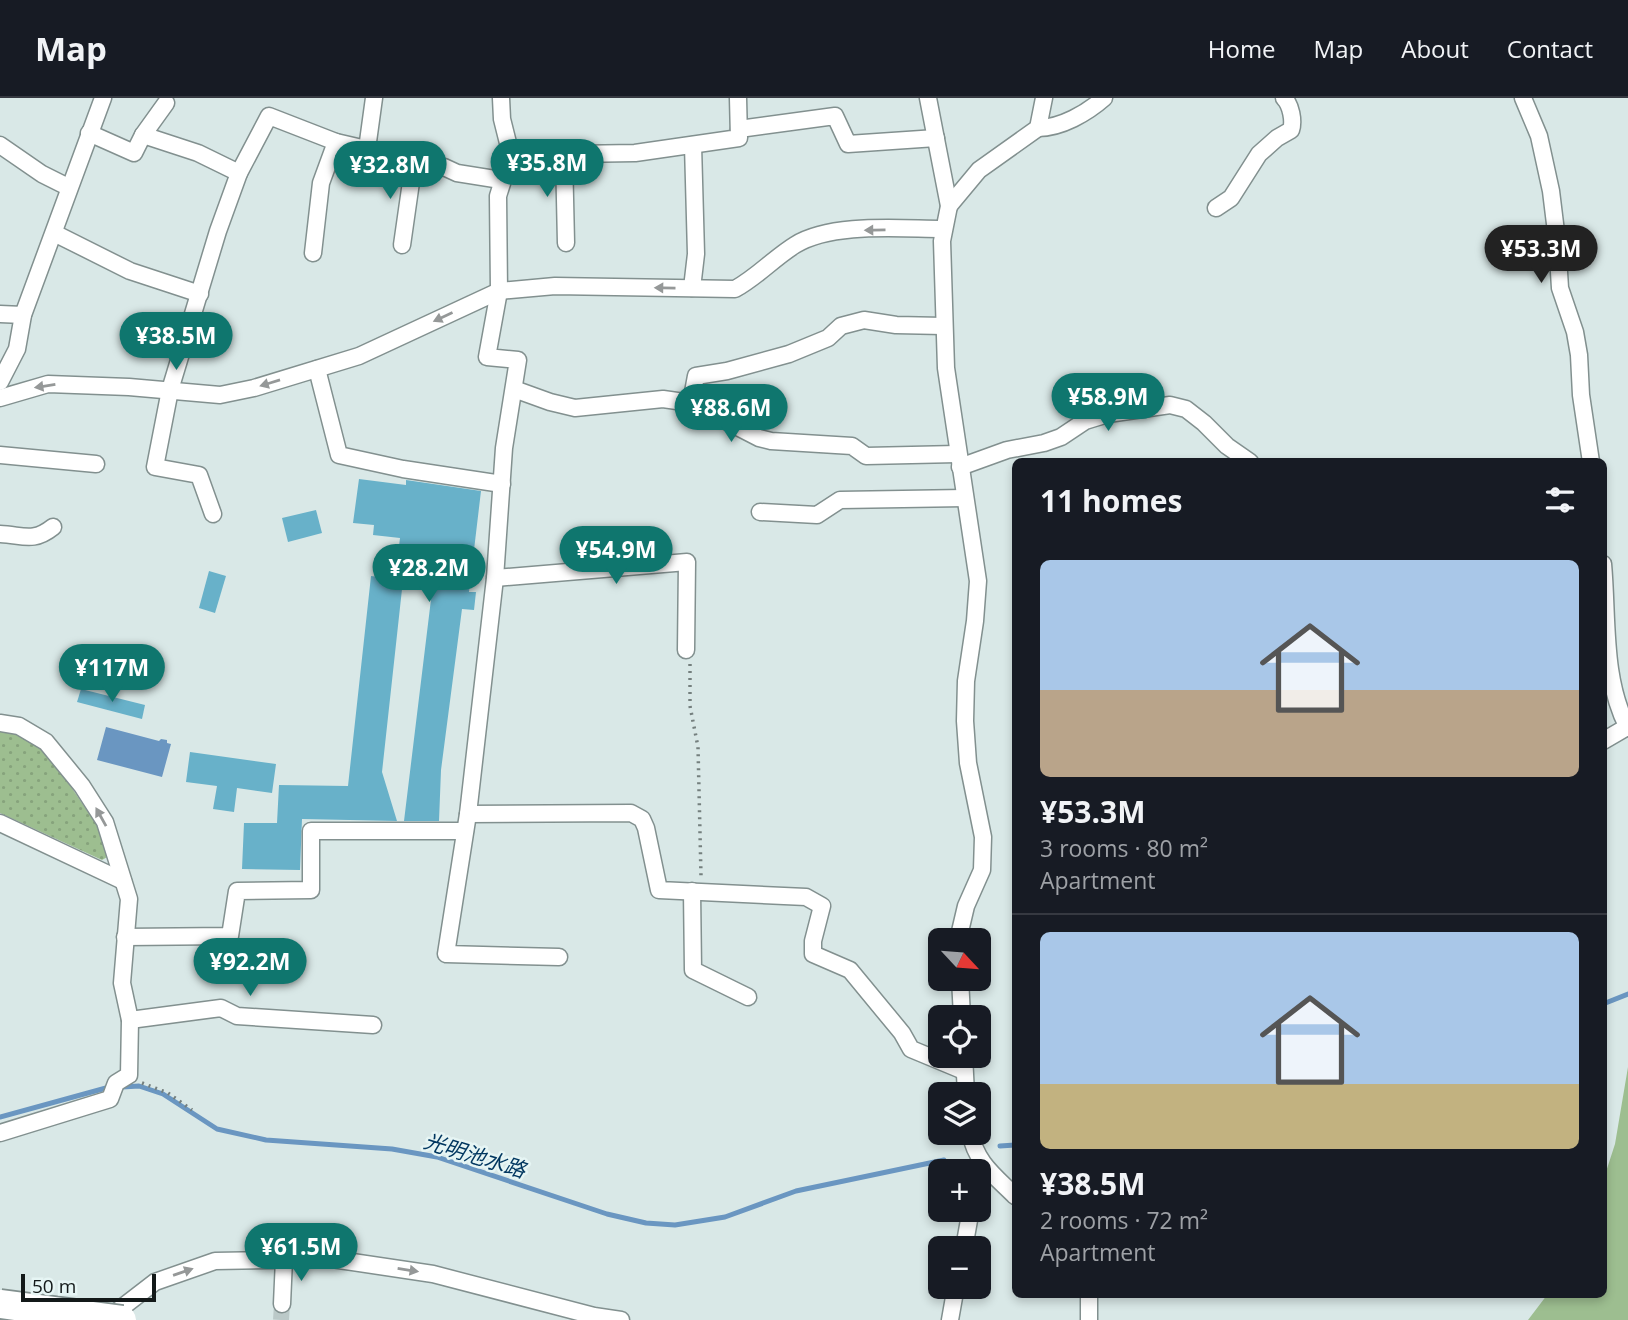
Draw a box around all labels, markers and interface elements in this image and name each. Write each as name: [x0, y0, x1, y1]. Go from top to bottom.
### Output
text: Map: [35, 26, 107, 71]
text: Home: [1208, 32, 1276, 65]
text: Map: [1314, 32, 1363, 65]
text: About: [1401, 32, 1469, 65]
text: Contact: [1507, 32, 1593, 65]
pin: ¥35.8M: [490, 140, 604, 199]
pin: ¥32.8M: [333, 141, 447, 201]
text: ¥35.8M: [507, 146, 587, 178]
text: ¥32.8M: [350, 148, 430, 180]
one-way arrow: [864, 224, 886, 235]
pin: ¥53.3M: [1484, 226, 1598, 285]
text: ¥53.3M: [1501, 232, 1581, 264]
one-way arrow: [654, 282, 676, 294]
one-way arrow: [433, 311, 453, 323]
pin: ¥38.5M: [119, 313, 233, 372]
text: ¥38.5M: [136, 319, 216, 351]
pin: ¥58.9M: [1051, 374, 1165, 433]
one-way arrow: [260, 378, 281, 388]
text: ¥58.9M: [1068, 380, 1148, 412]
one-way arrow: [34, 381, 56, 392]
pin: ¥88.6M: [674, 384, 788, 444]
text: ¥88.6M: [691, 391, 771, 423]
text: 11 homes: [1040, 480, 1183, 521]
icon: filters: [1541, 481, 1579, 519]
pin: ¥54.9M: [559, 526, 673, 586]
text: ¥54.9M: [576, 533, 656, 565]
pin: ¥28.2M: [372, 545, 486, 604]
text: ¥28.2M: [389, 551, 469, 583]
icon: home: [1247, 605, 1373, 731]
pin: ¥117M: [63, 644, 161, 704]
text: ¥117M: [75, 651, 149, 683]
text: ¥53.3M: [1040, 791, 1145, 832]
one-way arrow: [95, 806, 107, 826]
text: 3 rooms · 80 m²: [1040, 832, 1208, 864]
text: Apartment: [1040, 864, 1156, 896]
north arrow: [928, 928, 990, 990]
map controls: [928, 928, 991, 1299]
pin: ¥92.2M: [193, 939, 307, 998]
text: ¥92.2M: [210, 945, 290, 977]
icon: home: [1247, 977, 1373, 1103]
button: locate: [928, 1005, 991, 1068]
button: layers: [928, 1082, 991, 1145]
water label: 光明池水路: [421, 1126, 531, 1184]
button: +: [928, 1159, 991, 1222]
text: ¥38.5M: [1040, 1163, 1145, 1204]
text: 2 rooms · 72 m²: [1040, 1204, 1208, 1236]
pin: ¥61.5M: [244, 1224, 358, 1283]
text: ¥61.5M: [261, 1230, 341, 1262]
button: −: [928, 1236, 991, 1299]
text: Apartment: [1040, 1236, 1156, 1268]
one-way arrow: [397, 1265, 419, 1276]
one-way arrow: [172, 1266, 193, 1277]
scale bar: [21, 1271, 156, 1303]
text: 50 m: [32, 1273, 76, 1299]

